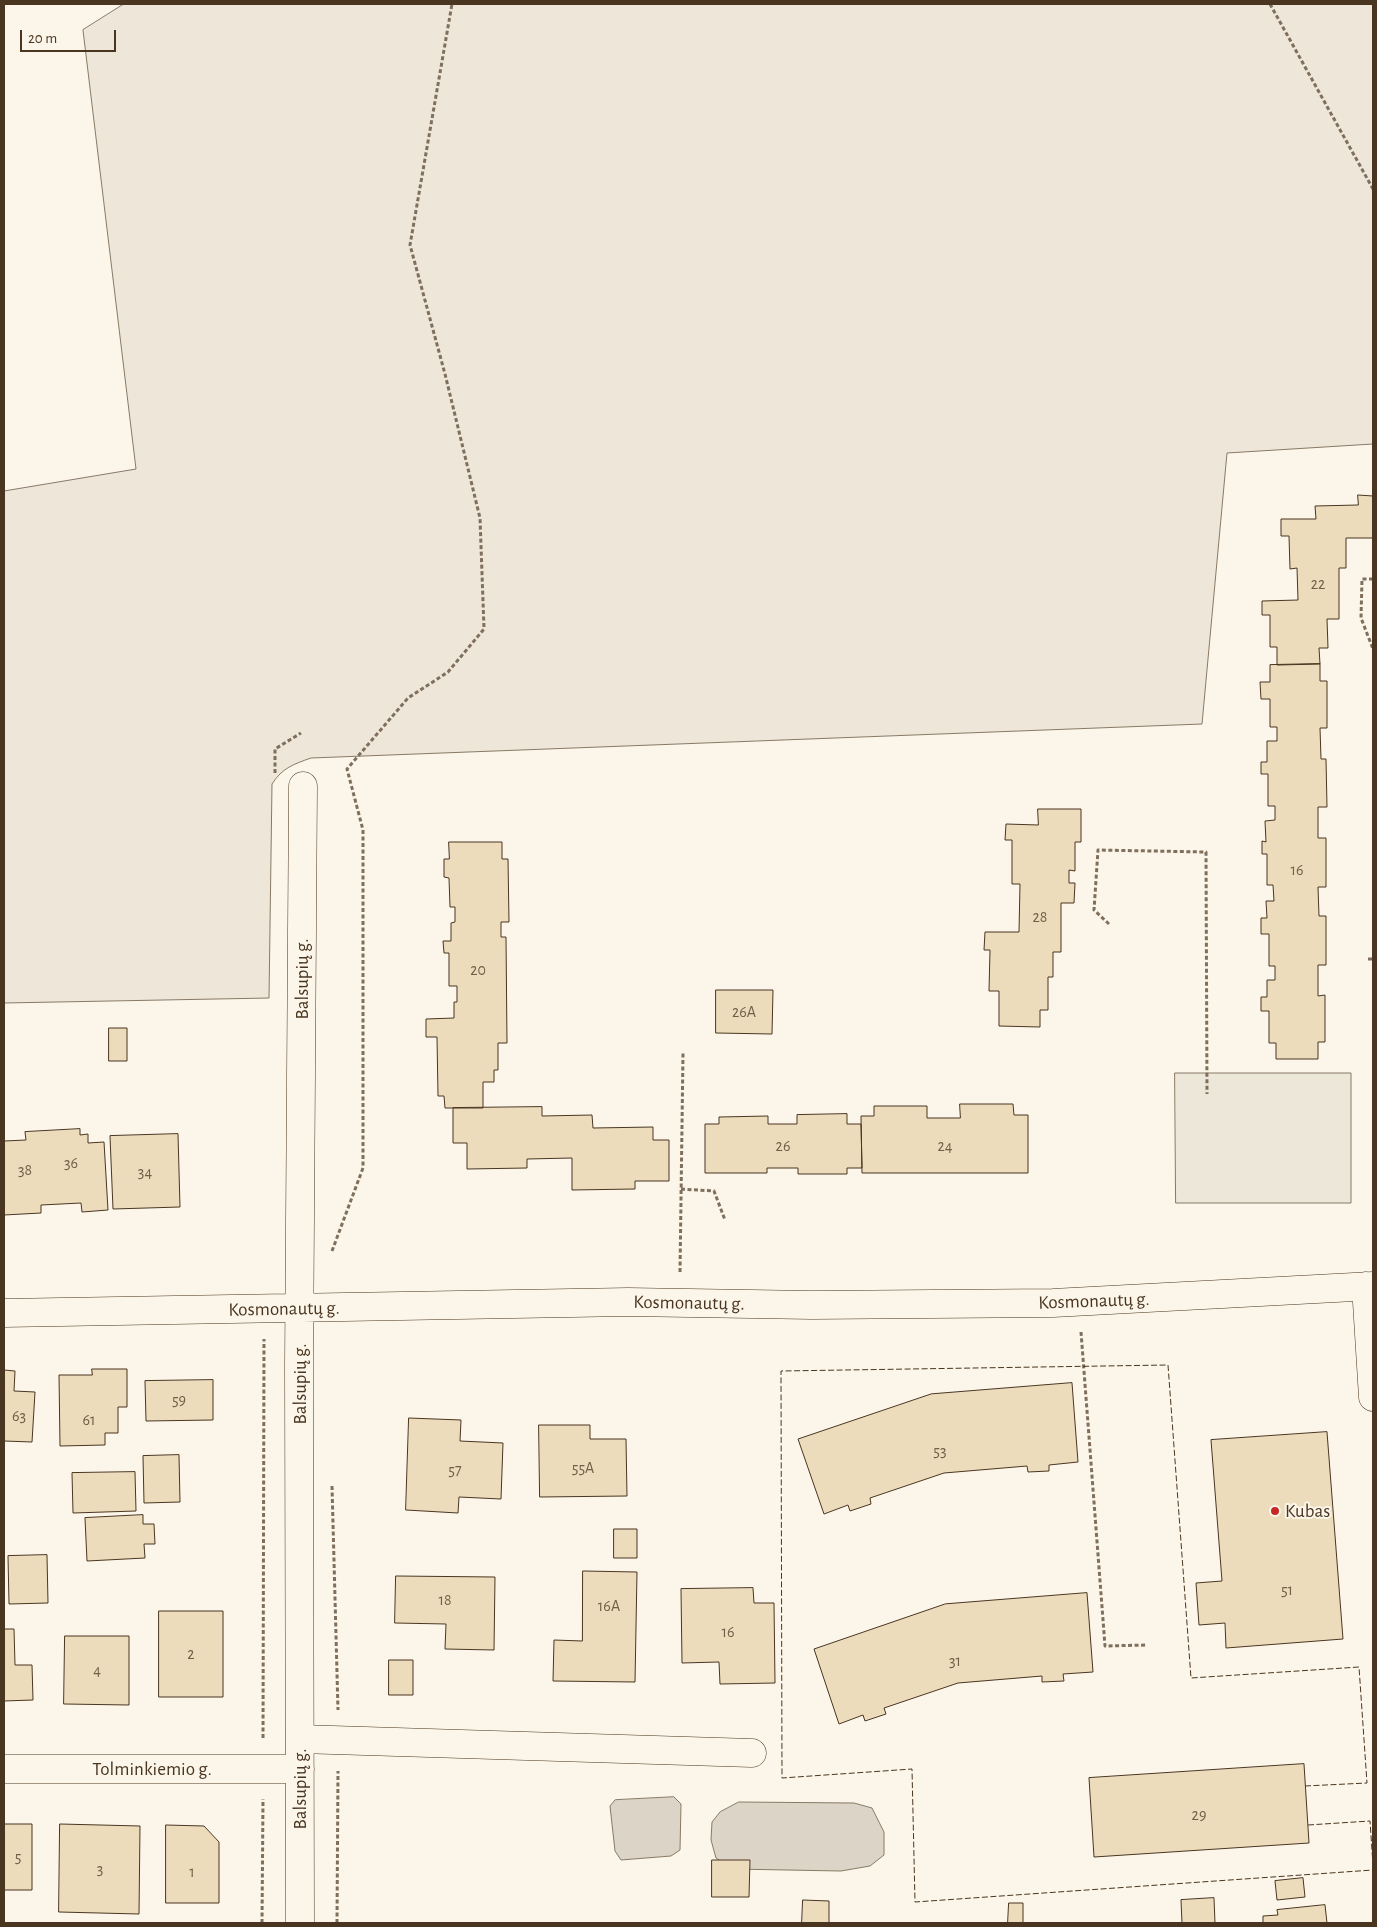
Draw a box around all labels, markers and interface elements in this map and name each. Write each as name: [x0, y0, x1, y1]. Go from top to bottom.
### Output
scale bar: [22, 20, 119, 52]
text: 20 m: [28, 31, 57, 46]
house number: 22: [1311, 574, 1325, 594]
house number: 16: [1290, 860, 1304, 880]
house number: 28: [1033, 907, 1047, 927]
street label: Balsupių g.: [291, 938, 313, 1020]
house number: 20: [470, 960, 486, 980]
house number: 26A: [732, 1002, 756, 1022]
house number: 26: [776, 1136, 790, 1156]
house number: 24: [938, 1136, 952, 1156]
house number: 36: [64, 1153, 78, 1173]
house number: 38: [18, 1160, 32, 1180]
house number: 34: [138, 1162, 152, 1182]
street label: Kosmonautų g.: [1038, 1288, 1150, 1314]
street label: Kosmonautų g.: [633, 1291, 745, 1315]
street label: Kosmonautų g.: [228, 1297, 340, 1321]
street label: Balsupių g.: [289, 1343, 311, 1425]
house number: 59: [172, 1390, 186, 1410]
house number: 63: [12, 1406, 26, 1426]
house number: 61: [82, 1410, 96, 1430]
house number: 53: [933, 1441, 947, 1461]
house number: 55A: [572, 1458, 594, 1478]
house number: 57: [448, 1460, 462, 1480]
place label: Kubas: [1285, 1500, 1330, 1522]
marker: Kubas: [1269, 1505, 1281, 1517]
house number: 51: [1281, 1580, 1293, 1600]
house number: 18: [438, 1590, 452, 1610]
house number: 16A: [598, 1596, 620, 1616]
house number: 16: [721, 1622, 735, 1642]
house number: 2: [187, 1644, 195, 1664]
house number: 31: [949, 1651, 961, 1671]
house number: 4: [93, 1660, 101, 1680]
street label: Balsupių g.: [289, 1748, 311, 1830]
street label: Tolminkiemio g.: [92, 1758, 212, 1780]
house number: 29: [1192, 1805, 1206, 1825]
house number: 5: [15, 1847, 21, 1867]
house number: 3: [97, 1859, 103, 1879]
house number: 1: [189, 1862, 195, 1882]

